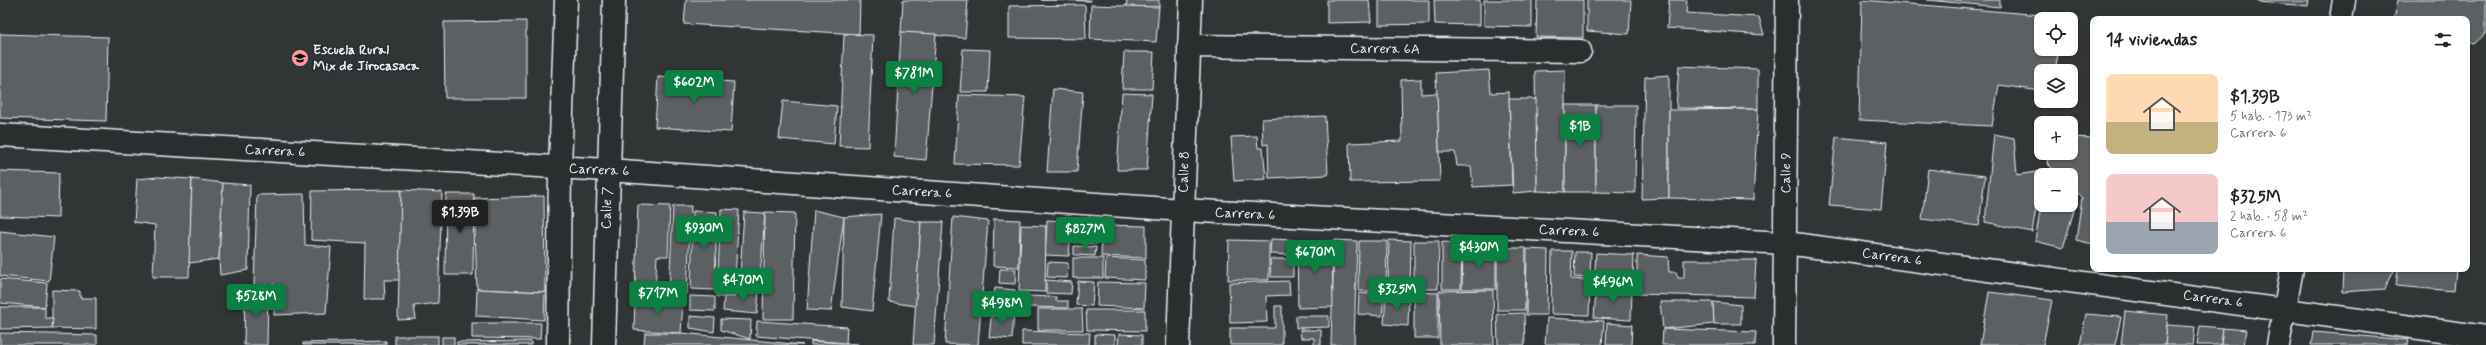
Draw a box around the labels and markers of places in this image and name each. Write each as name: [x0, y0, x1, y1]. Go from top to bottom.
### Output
place label: Escuela Rural Mix de Jirocasaca: [313, 41, 420, 75]
school or university icon: Escuela Rural Mix de Jirocasaca: [290, 48, 310, 68]
pin: $781M: [886, 61, 942, 95]
pin: $602M: [666, 70, 722, 104]
pin: $1B: [1561, 114, 1599, 148]
pin: $1.39B: [427, 200, 493, 234]
pin: $930M: [676, 216, 732, 250]
pin: $827M: [1057, 217, 1113, 251]
pin: $430M: [1451, 235, 1507, 269]
pin: $670M: [1287, 240, 1343, 274]
pin: $470M: [715, 268, 771, 302]
pin: $496M: [1585, 270, 1641, 304]
pin: $325M: [1369, 277, 1425, 311]
pin: $717M: [630, 281, 686, 315]
pin: $528M: [228, 284, 284, 318]
pin: $498M: [974, 291, 1030, 325]

